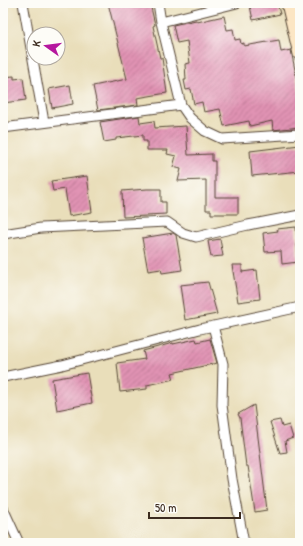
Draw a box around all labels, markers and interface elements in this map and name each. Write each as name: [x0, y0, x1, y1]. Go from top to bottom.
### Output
north arrow: [26, 26, 66, 66]
text: K: [29, 39, 44, 48]
scale bar: [149, 494, 240, 520]
text: 50 m: [155, 499, 176, 516]

